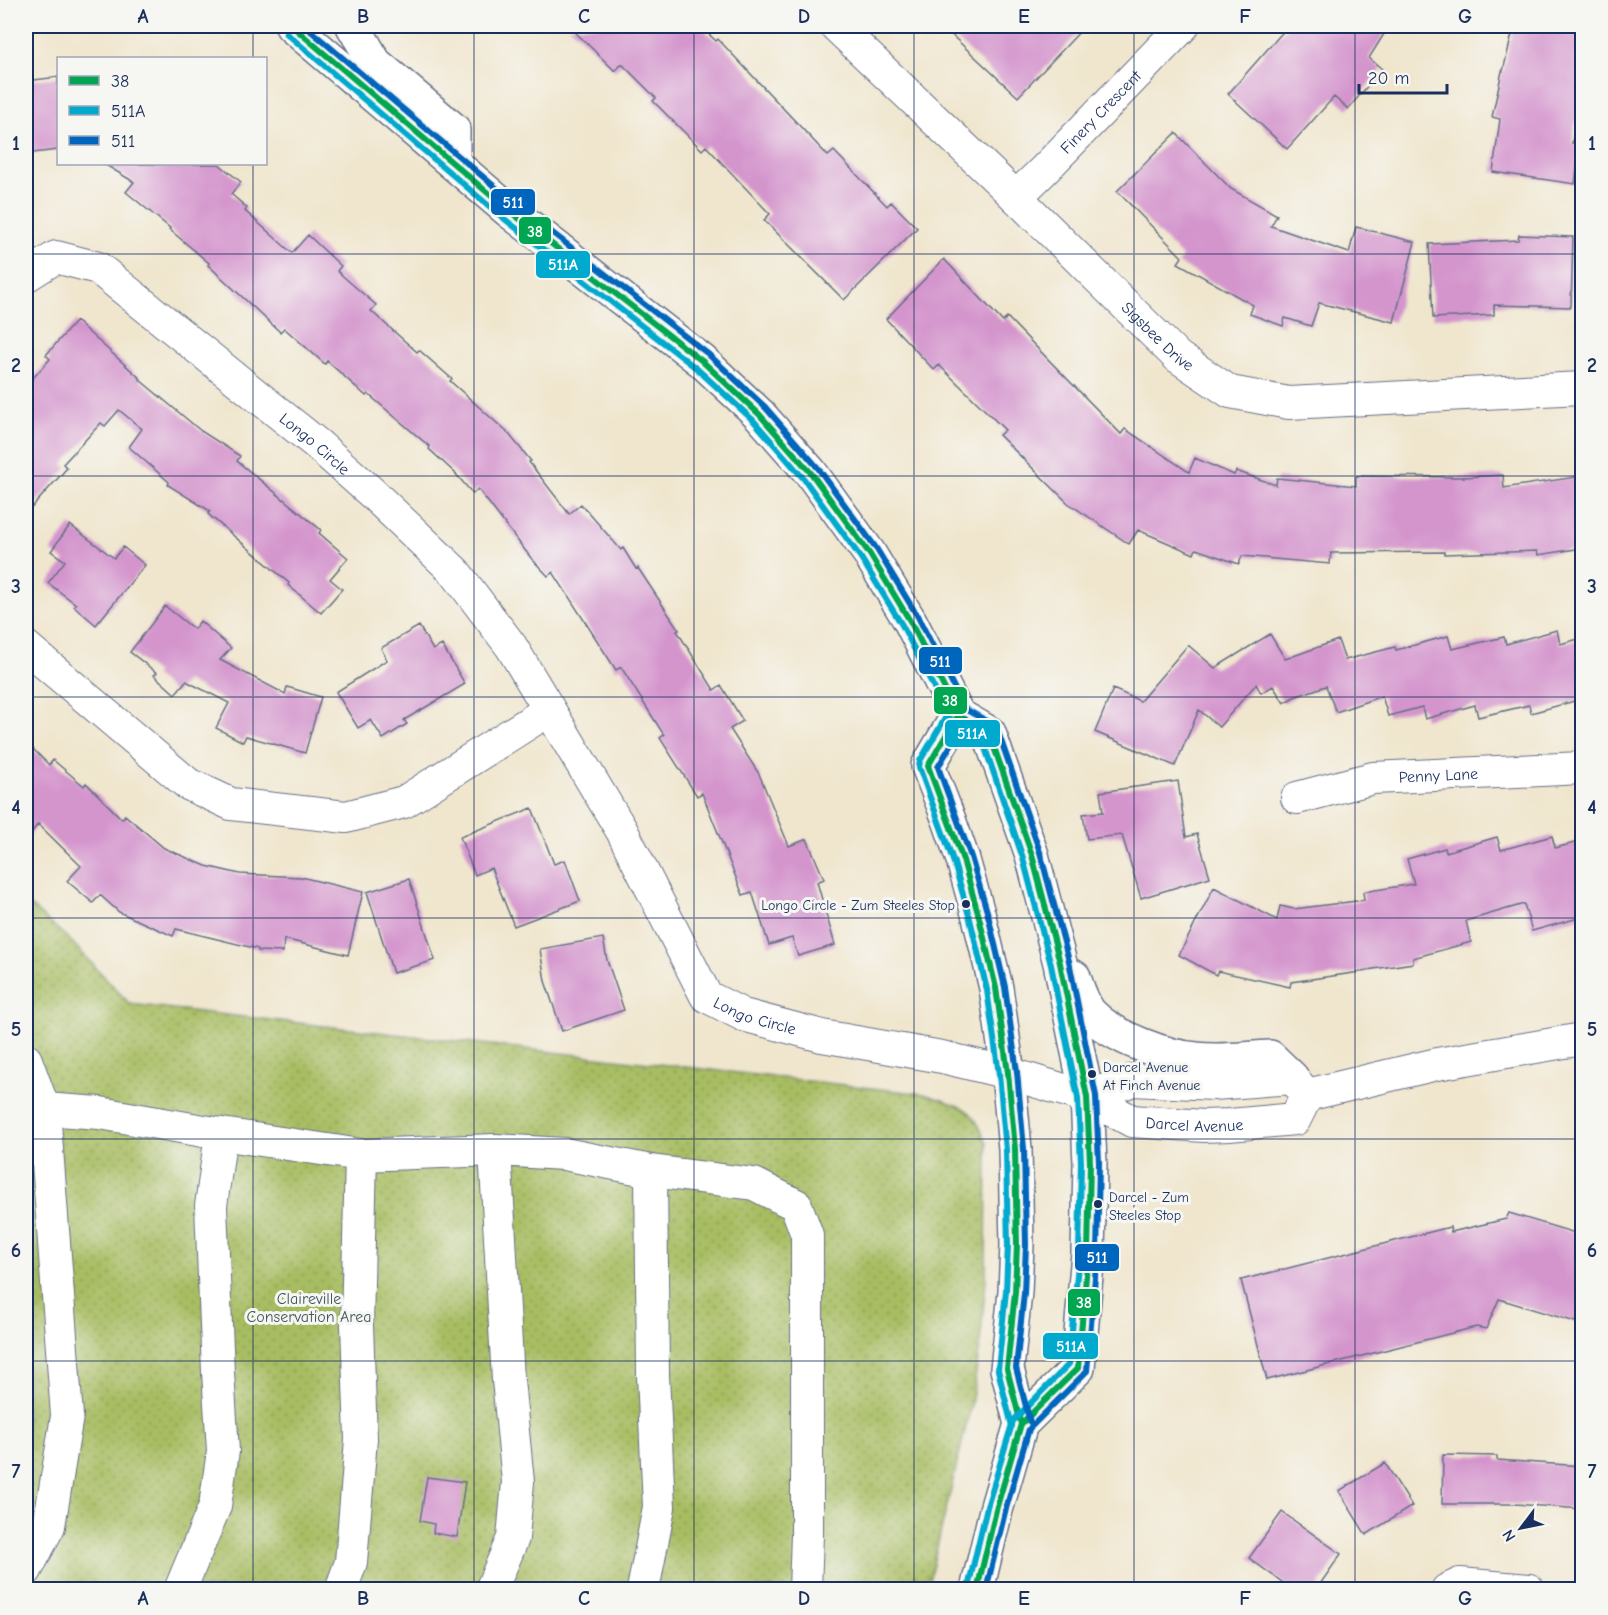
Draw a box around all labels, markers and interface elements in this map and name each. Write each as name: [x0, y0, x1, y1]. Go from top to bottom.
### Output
text: A: [137, 5, 149, 28]
text: B: [357, 5, 369, 28]
text: C: [578, 5, 590, 28]
text: D: [798, 5, 810, 28]
text: E: [1018, 5, 1030, 28]
text: F: [1239, 5, 1251, 28]
text: G: [1458, 5, 1472, 28]
legend: [57, 57, 267, 165]
scale bar: [1359, 57, 1448, 95]
street label: Finery Crescent: [1057, 67, 1145, 158]
text: 20 m: [1368, 68, 1409, 89]
text: 38: [111, 71, 129, 92]
text: 511A: [111, 101, 145, 122]
text: 511: [111, 131, 135, 152]
text: 1: [12, 132, 20, 155]
text: 1: [1588, 132, 1596, 155]
line badge: 511: [490, 188, 536, 216]
text: 511: [502, 194, 524, 212]
line badge: 38: [518, 216, 552, 245]
text: 38: [527, 223, 543, 241]
line badge: 511A: [535, 250, 591, 279]
text: 511A: [548, 256, 578, 274]
street label: Sigsbee Drive: [1118, 299, 1197, 375]
text: 2: [11, 354, 21, 377]
text: 2: [1587, 354, 1597, 377]
street label: Longo Circle: [276, 410, 353, 479]
text: 3: [11, 575, 21, 598]
text: 3: [1587, 575, 1597, 598]
line badge: 511: [918, 646, 963, 675]
text: 511: [929, 653, 951, 671]
line badge: 38: [933, 686, 968, 715]
text: 38: [942, 692, 958, 710]
line badge: 511A: [944, 719, 1001, 748]
text: 511A: [957, 725, 987, 743]
street label: Penny Lane: [1398, 765, 1478, 787]
text: 4: [11, 796, 21, 819]
text: 4: [1587, 796, 1597, 819]
place label: Longo Circle - Zum Steeles Stop: [761, 897, 955, 914]
marker: Longo Circle - Zum Steeles Stop: [960, 898, 972, 910]
street label: Longo Circle: [710, 994, 798, 1039]
text: 5: [11, 1018, 21, 1041]
text: 5: [1587, 1018, 1597, 1041]
place label: Darcel Avenue At Finch Avenue: [1103, 1059, 1200, 1094]
marker: Darcel Avenue At Finch Avenue: [1086, 1068, 1098, 1080]
street label: Darcel Avenue: [1145, 1114, 1244, 1136]
place label: Darcel - Zum Steeles Stop: [1109, 1189, 1189, 1224]
marker: Darcel - Zum Steeles Stop: [1092, 1198, 1104, 1210]
text: 6: [11, 1239, 21, 1262]
text: 6: [1587, 1239, 1597, 1262]
line badge: 511: [1074, 1243, 1120, 1272]
text: 511: [1086, 1249, 1108, 1267]
line badge: 38: [1067, 1288, 1101, 1317]
park label: Claireville Conservation Area: [246, 1290, 372, 1326]
text: 38: [1076, 1294, 1092, 1312]
line badge: 511A: [1042, 1332, 1099, 1360]
text: 511A: [1056, 1338, 1086, 1356]
text: 7: [12, 1460, 21, 1483]
text: 7: [1588, 1460, 1597, 1483]
north arrow: [1491, 1498, 1551, 1558]
text: N: [1499, 1526, 1520, 1545]
text: A: [137, 1587, 149, 1610]
text: B: [357, 1587, 369, 1610]
text: C: [578, 1587, 590, 1610]
text: D: [798, 1587, 810, 1610]
text: E: [1018, 1587, 1030, 1610]
text: F: [1239, 1587, 1251, 1610]
text: G: [1458, 1587, 1472, 1610]

